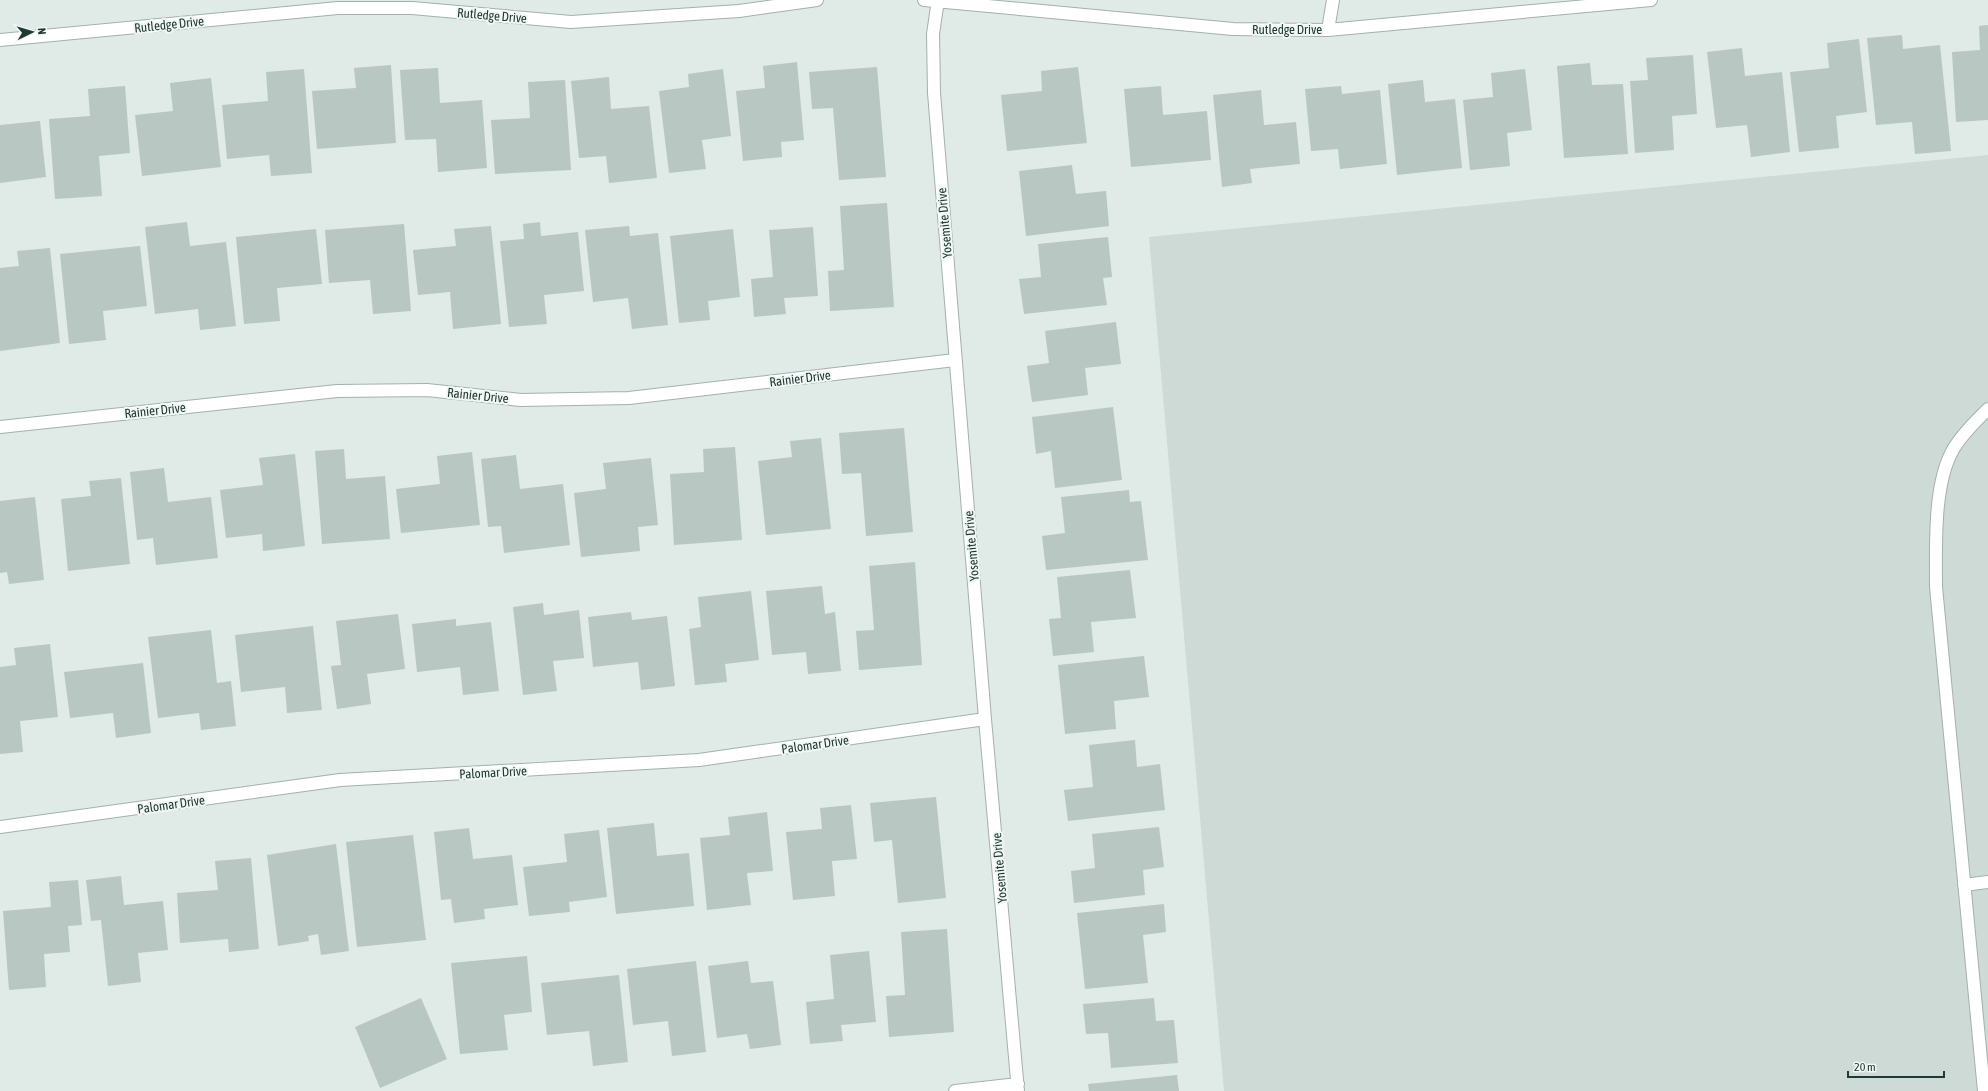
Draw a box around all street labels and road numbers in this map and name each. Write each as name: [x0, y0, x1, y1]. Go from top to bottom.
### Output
street label: Rutledge Drive: [456, 5, 528, 26]
street label: Rutledge Drive: [133, 13, 205, 36]
street label: Rutledge Drive: [1252, 22, 1322, 37]
street label: Yosemite Drive: [934, 187, 955, 259]
street label: Rainier Drive: [769, 367, 832, 390]
street label: Rainier Drive: [447, 385, 509, 406]
street label: Rainier Drive: [124, 400, 187, 421]
street label: Yosemite Drive: [961, 510, 982, 582]
street label: Palomar Drive: [780, 732, 850, 757]
street label: Palomar Drive: [459, 763, 527, 782]
street label: Palomar Drive: [136, 792, 206, 817]
street label: Yosemite Drive: [989, 832, 1010, 904]

